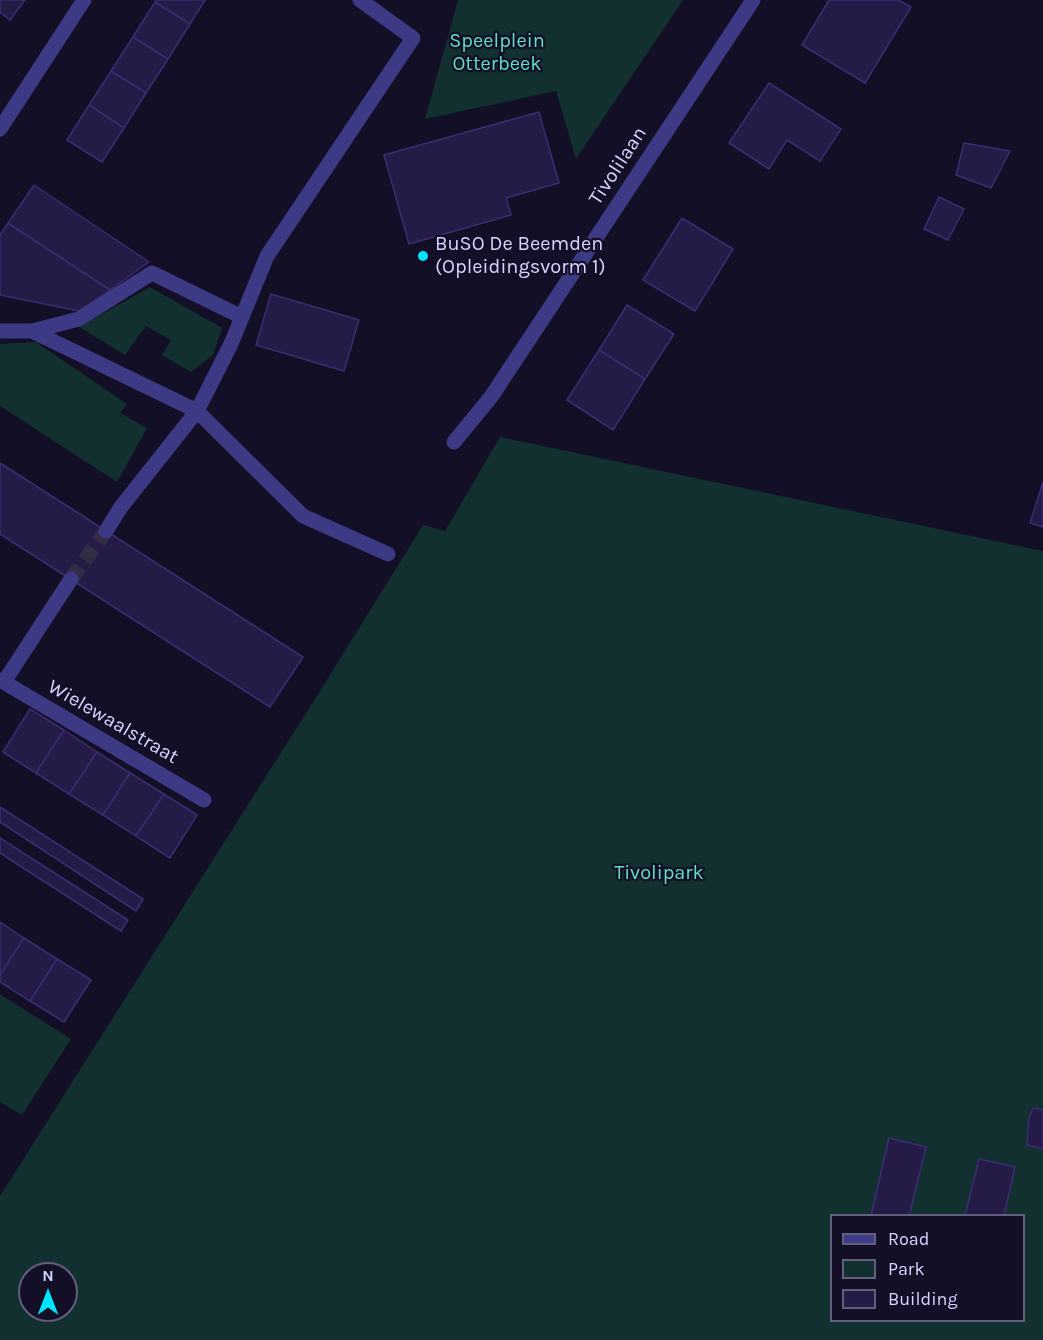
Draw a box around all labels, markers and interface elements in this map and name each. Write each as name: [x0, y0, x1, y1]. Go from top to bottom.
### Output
park label: Speelplein Otterbeek: [449, 29, 545, 76]
street label: Tivolilaan: [584, 122, 652, 210]
place label: BuSO De Beemden (Opleidingsvorm 1): [435, 232, 606, 279]
marker: BuSO De Beemden (Opleidingsvorm 1): [416, 249, 430, 263]
street label: Wielewaalstraat: [43, 675, 183, 769]
park label: Tivolipark: [614, 861, 704, 885]
legend: [830, 1214, 1025, 1322]
text: Road: [888, 1228, 929, 1250]
text: Park: [888, 1258, 925, 1280]
north arrow: [18, 1262, 78, 1322]
text: N: [42, 1266, 54, 1285]
text: Building: [888, 1288, 958, 1310]

